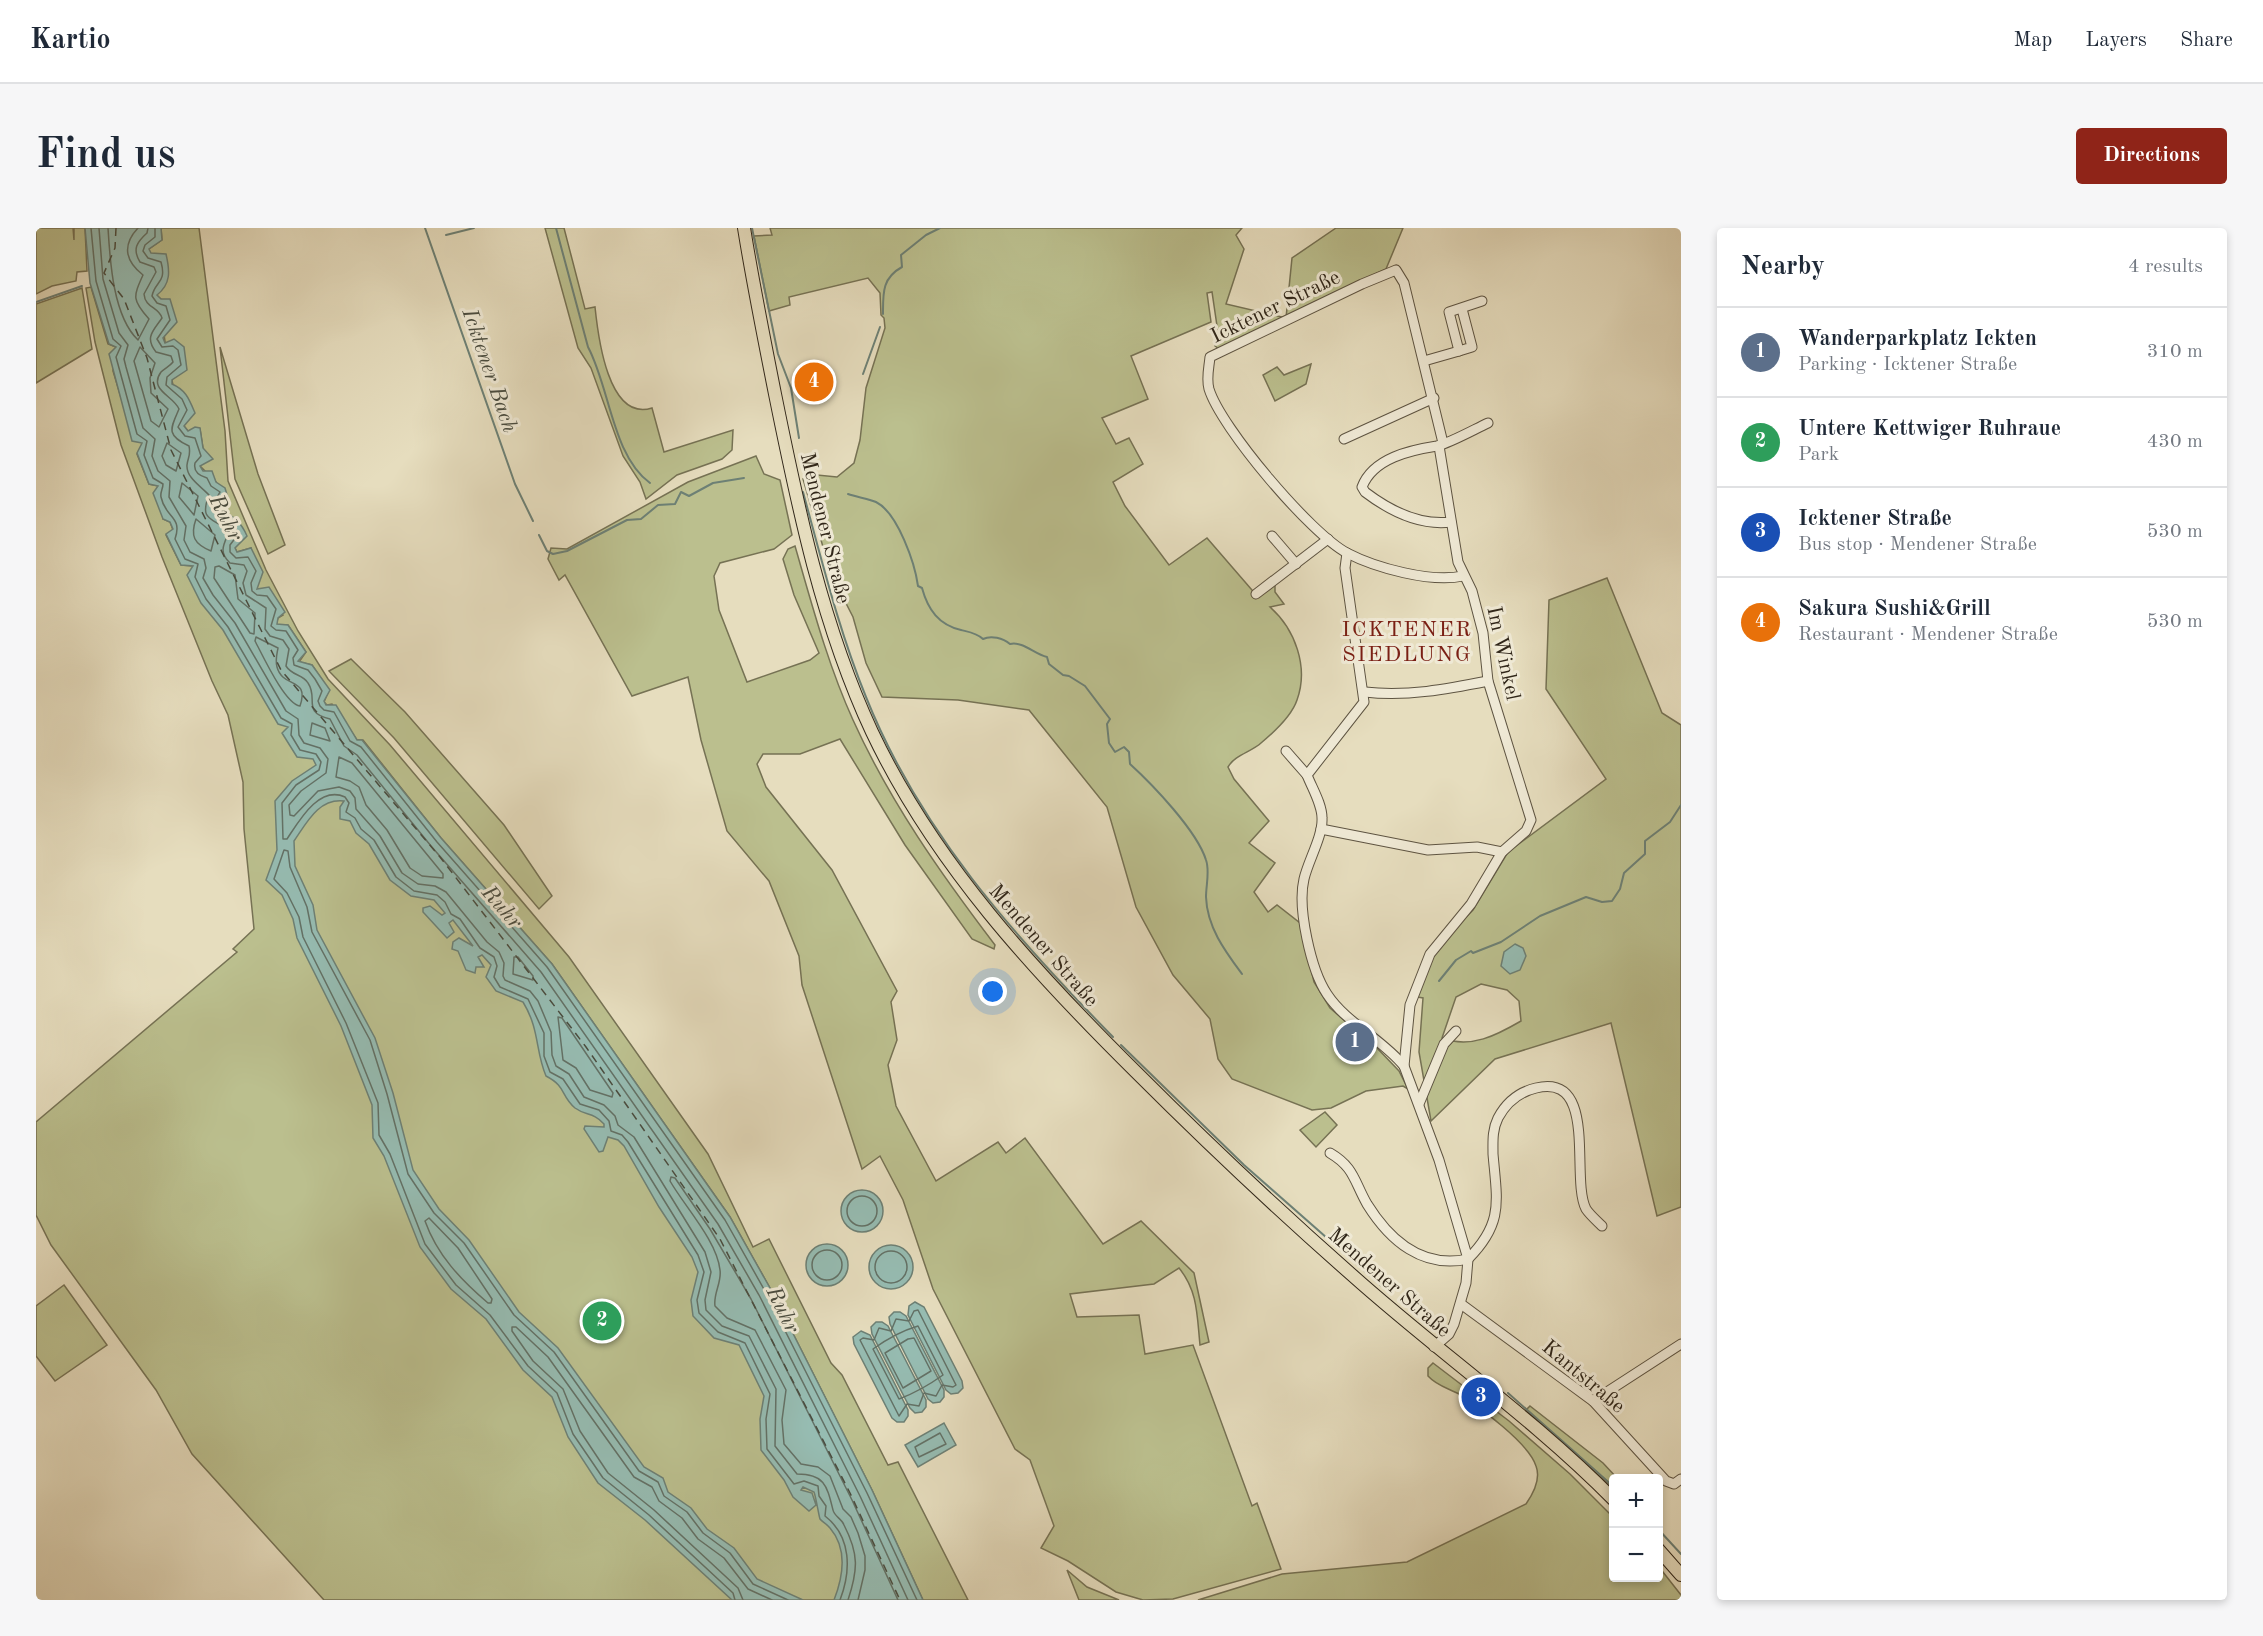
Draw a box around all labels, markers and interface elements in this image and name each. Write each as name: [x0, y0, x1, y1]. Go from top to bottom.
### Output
text: Kartio: [30, 27, 111, 55]
text: Map: [2013, 30, 2052, 51]
text: Layers: [2085, 30, 2147, 51]
text: Share: [2180, 30, 2233, 51]
button: Directions: [2076, 128, 2227, 184]
text: Find us: [36, 135, 175, 177]
text: Nearby: [1741, 254, 1825, 280]
text: 4 results: [2128, 257, 2203, 277]
street label: Icktener Straße: [1208, 267, 1344, 348]
water label: Icktener Bach: [457, 305, 521, 436]
text: Wanderparkplatz Ickten: [1798, 328, 2037, 350]
text: 1: [1755, 342, 1766, 362]
text: 310 m: [2147, 342, 2203, 362]
text: Parking · Icktener Straße: [1798, 355, 2017, 375]
pin: 4: [794, 360, 834, 404]
text: Untere Kettwiger Ruhraue: [1798, 418, 2061, 440]
text: 2: [1755, 432, 1766, 452]
text: 430 m: [2147, 432, 2203, 452]
text: Park: [1798, 445, 1839, 465]
street label: Mendener Straße: [796, 451, 853, 606]
water label: Ruhr: [204, 490, 246, 545]
text: Icktener Straße: [1798, 508, 1952, 530]
text: 3: [1755, 522, 1766, 542]
text: 530 m: [2147, 522, 2203, 542]
text: Bus stop · Mendener Straße: [1798, 535, 2037, 555]
text: Sakura Sushi&Grill: [1798, 598, 1991, 620]
street label: Im Winkel: [1482, 604, 1523, 703]
text: 4: [1755, 612, 1766, 632]
text: 530 m: [2147, 612, 2203, 632]
district label: ICKTENER SIEDLUNG: [1342, 619, 1472, 666]
text: Restaurant · Mendener Straße: [1798, 625, 2058, 645]
water label: Ruhr: [476, 881, 526, 933]
street label: Mendener Straße: [984, 881, 1102, 1011]
your location: [978, 977, 1007, 1006]
pin: 1: [1336, 1020, 1374, 1064]
street label: Mendener Straße: [1324, 1224, 1454, 1342]
water label: Ruhr: [761, 1282, 803, 1337]
pin: 2: [582, 1298, 622, 1344]
street label: Kantstraße: [1538, 1337, 1629, 1418]
pin: 3: [1462, 1374, 1500, 1420]
map controls: [1609, 1474, 1663, 1582]
button: +: [1609, 1474, 1663, 1528]
button: −: [1609, 1528, 1663, 1582]

